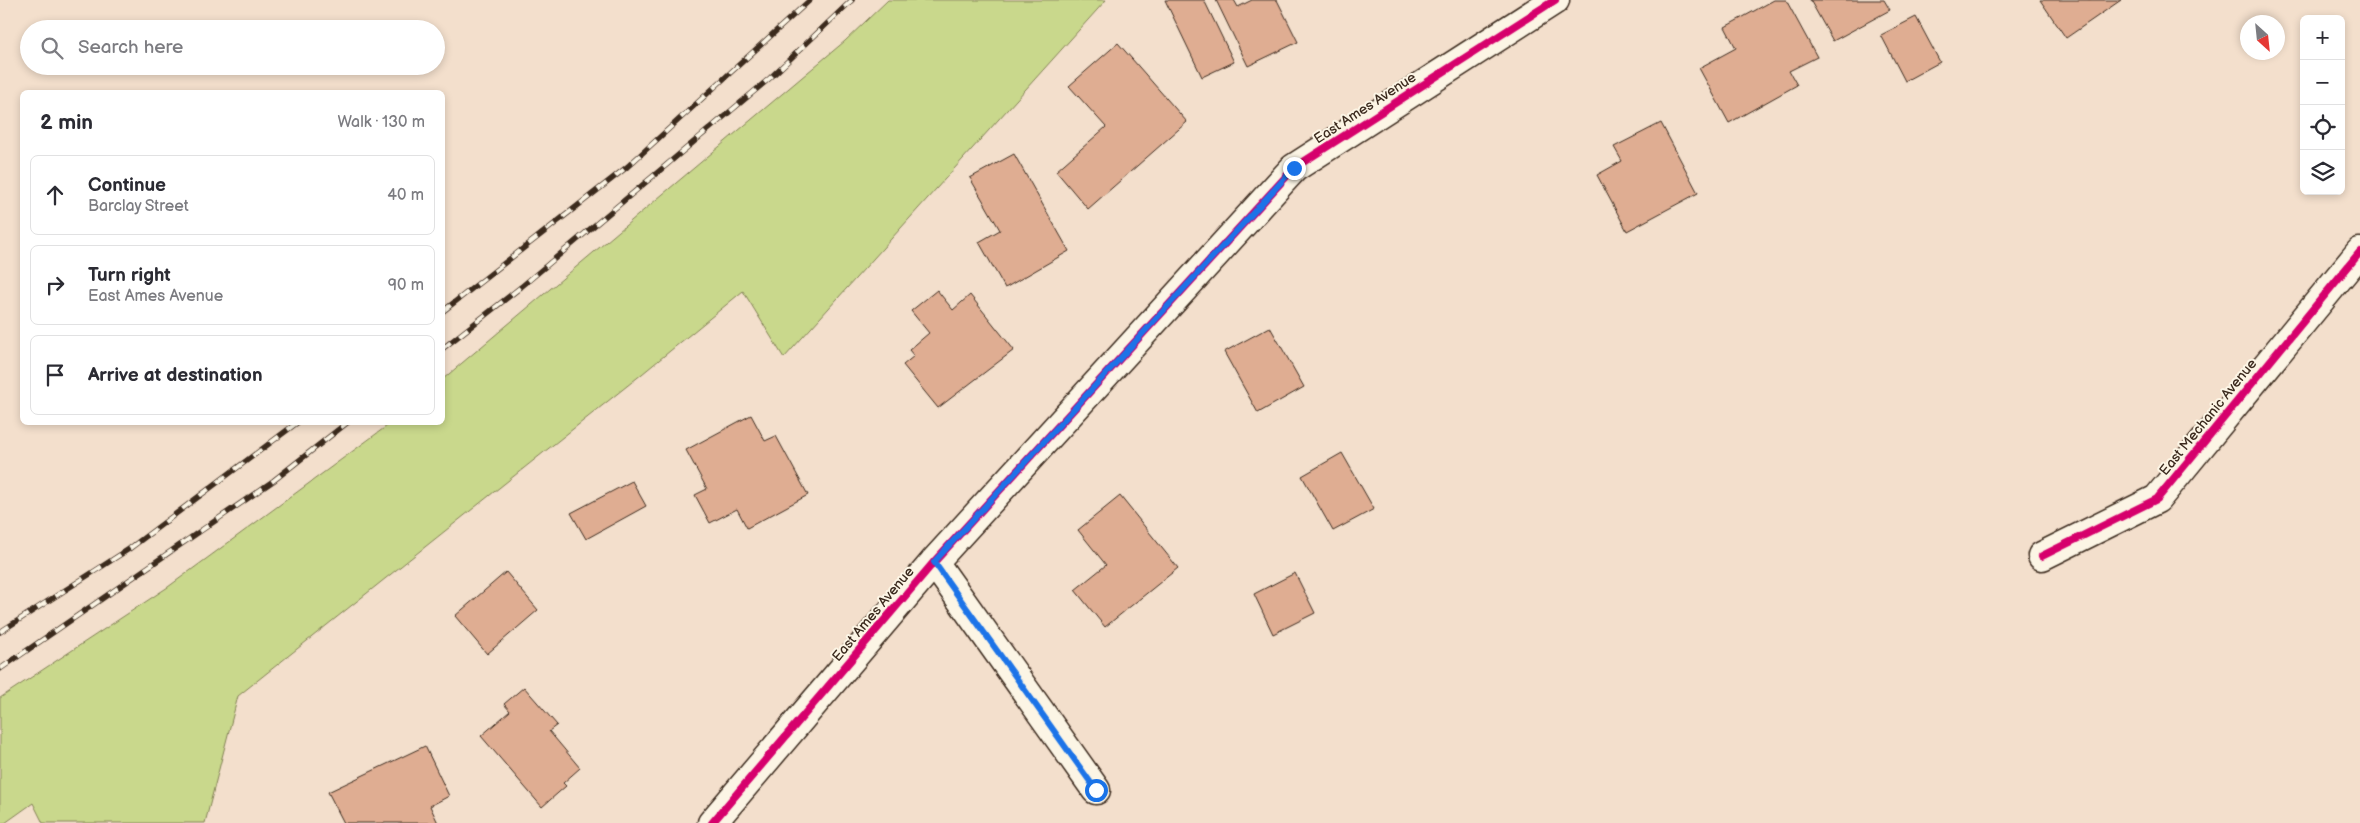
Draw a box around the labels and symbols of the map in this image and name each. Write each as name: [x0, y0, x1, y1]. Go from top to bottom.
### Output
north arrow: [2240, 15, 2285, 60]
street label: East Ames Avenue: [1311, 69, 1419, 147]
route end: [1283, 157, 1306, 180]
street label: East Mechanic Avenue: [2156, 355, 2260, 479]
street label: East Ames Avenue: [828, 563, 918, 665]
route start: [1085, 779, 1108, 802]

